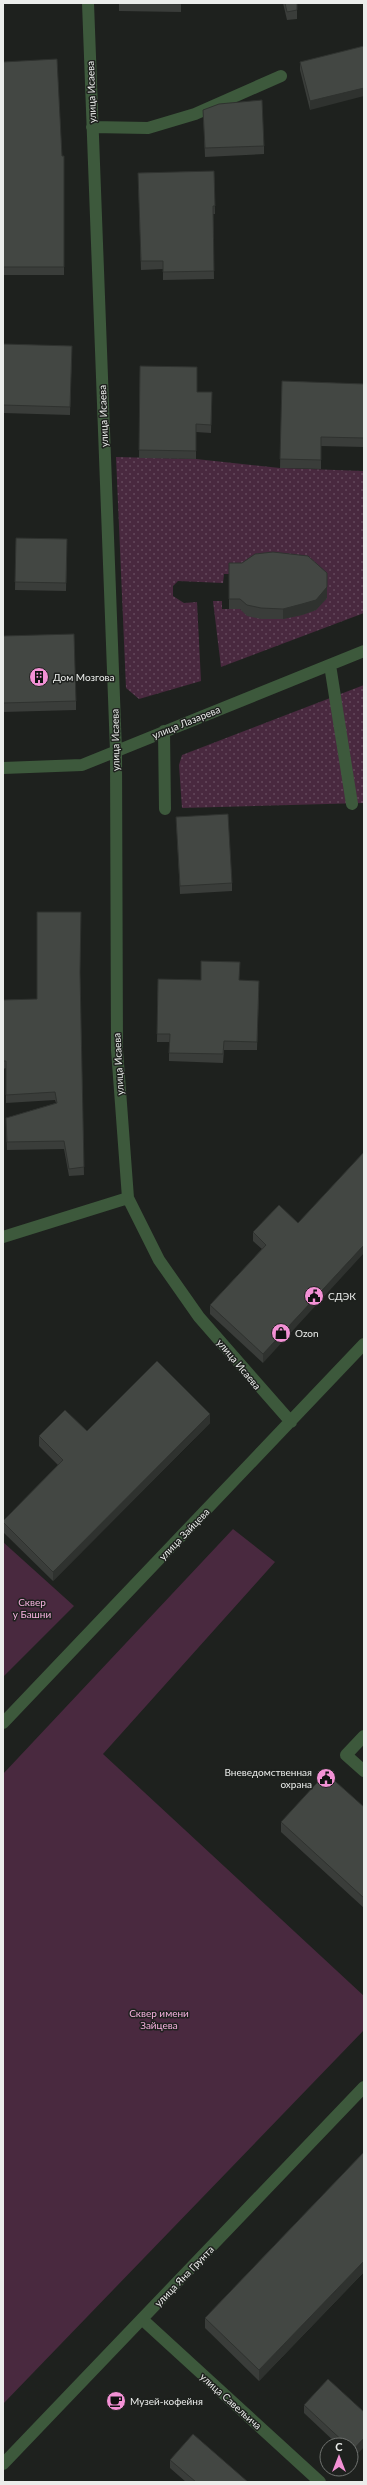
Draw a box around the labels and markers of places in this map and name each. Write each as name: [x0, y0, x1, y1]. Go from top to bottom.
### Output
building icon: Дом Мозгова: [28, 666, 50, 688]
place label: Дом Мозгова: [53, 671, 115, 683]
public building icon: СДЭК: [303, 1285, 325, 1307]
place label: СДЭК: [328, 1290, 356, 1302]
shop icon: Ozon: [270, 1322, 292, 1344]
place label: Ozon: [295, 1327, 319, 1339]
place label: Вневедомственная охрана: [224, 1766, 312, 1790]
public building icon: Вневедомственная охрана: [315, 1767, 337, 1789]
cafe icon: Музей-кофейня: [105, 2390, 127, 2412]
place label: Музей-кофейня: [130, 2395, 203, 2407]

